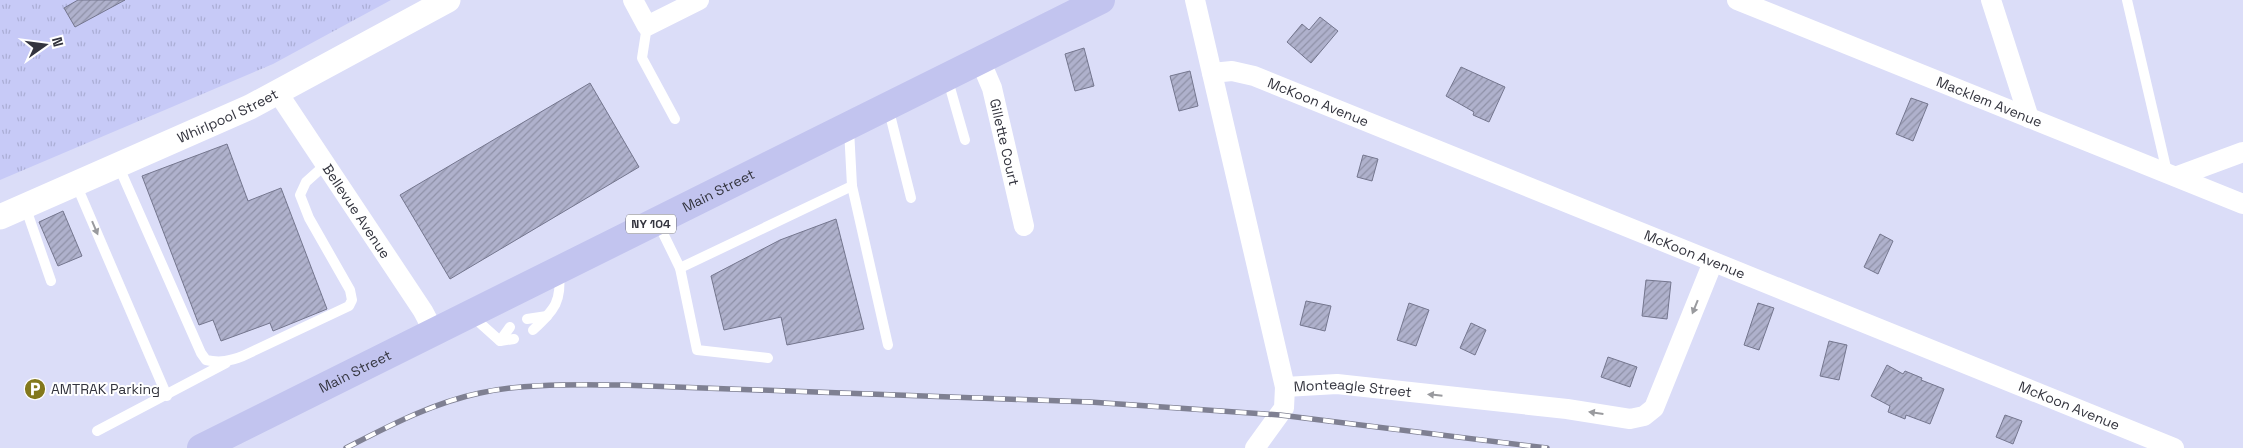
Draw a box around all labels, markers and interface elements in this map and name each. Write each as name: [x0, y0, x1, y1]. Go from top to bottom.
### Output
north arrow: [20, 20, 70, 70]
text: N: [48, 35, 67, 49]
street label: Macklem Avenue: [1934, 72, 2045, 131]
street label: McKoon Avenue: [1265, 73, 1372, 131]
street label: Whirlpool Street: [174, 85, 281, 147]
street label: Gillette Court: [986, 97, 1023, 187]
street label: Bellevue Avenue: [319, 161, 395, 262]
street label: Main Street: [679, 165, 758, 216]
road number: NY 104: [626, 214, 676, 233]
one-way arrow: [92, 221, 100, 235]
street label: McKoon Avenue: [1641, 226, 1748, 283]
one-way arrow: [1691, 300, 1699, 315]
street label: Main Street: [316, 346, 394, 397]
street label: Monteagle Street: [1293, 375, 1413, 401]
parking icon: AMTRAK Parking: [23, 377, 47, 401]
street label: McKoon Avenue: [2016, 377, 2122, 434]
place label: AMTRAK Parking: [51, 380, 160, 398]
one-way arrow: [1426, 391, 1442, 399]
one-way arrow: [1588, 409, 1604, 417]

